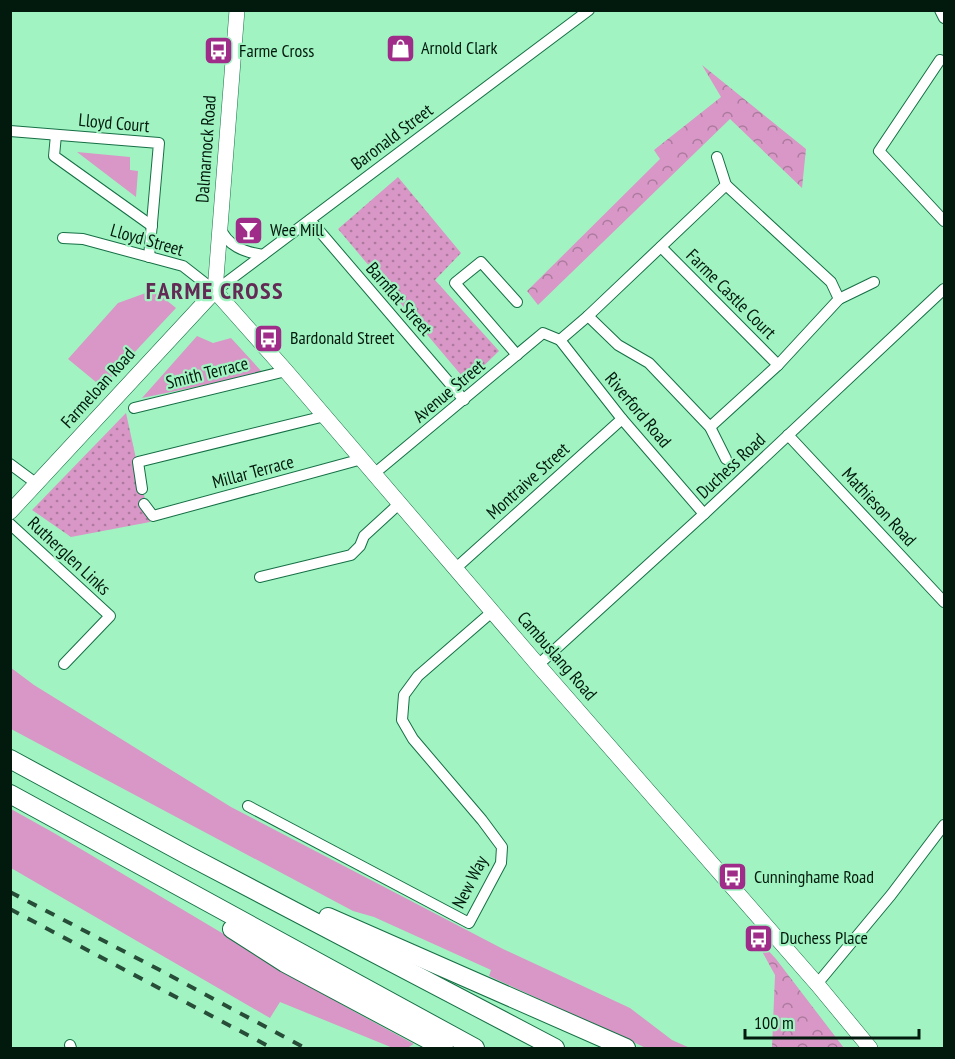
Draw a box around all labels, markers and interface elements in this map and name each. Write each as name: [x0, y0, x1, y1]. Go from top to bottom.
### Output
shop icon: Arnold Clark: [384, 32, 416, 64]
bus stop icon: Farme Cross: [202, 35, 234, 67]
place label: Arnold Clark: [421, 36, 497, 59]
place label: Farme Cross: [239, 39, 314, 62]
street label: Dalmarnock Road: [190, 94, 221, 204]
street label: Baronald Street: [346, 98, 437, 175]
street label: Lloyd Court: [78, 108, 151, 137]
bar icon: Wee Mill: [233, 214, 265, 246]
street label: Lloyd Street: [108, 218, 186, 261]
place label: Wee Mill: [270, 218, 325, 241]
street label: Farme Castle Court: [682, 244, 781, 343]
street label: Barnflat Street: [361, 257, 438, 340]
district label: FARME CROSS: [146, 275, 284, 306]
bus stop icon: Bardonald Street: [253, 322, 285, 354]
place label: Bardonald Street: [290, 326, 394, 349]
street label: Farmeloan Road: [56, 343, 140, 433]
street label: Smith Terrace: [163, 351, 250, 394]
street label: Avenue Street: [408, 354, 489, 427]
street label: Riverford Road: [600, 367, 677, 452]
street label: Duchess Road: [691, 428, 770, 503]
street label: Montraive Street: [481, 437, 574, 524]
street label: Millar Terrace: [210, 450, 296, 493]
street label: Mathieson Road: [837, 463, 922, 551]
street label: Rutherglen Links: [23, 511, 116, 600]
street label: Cambuslang Road: [513, 607, 602, 705]
street label: New Way: [447, 851, 493, 912]
bus stop icon: Cunninghame Road: [717, 861, 749, 893]
place label: Cunninghame Road: [754, 865, 874, 888]
bus stop icon: Duchess Place: [743, 922, 775, 954]
place label: Duchess Place: [780, 926, 868, 949]
scale bar: [745, 1002, 919, 1040]
text: 100 m: [754, 1011, 794, 1034]

